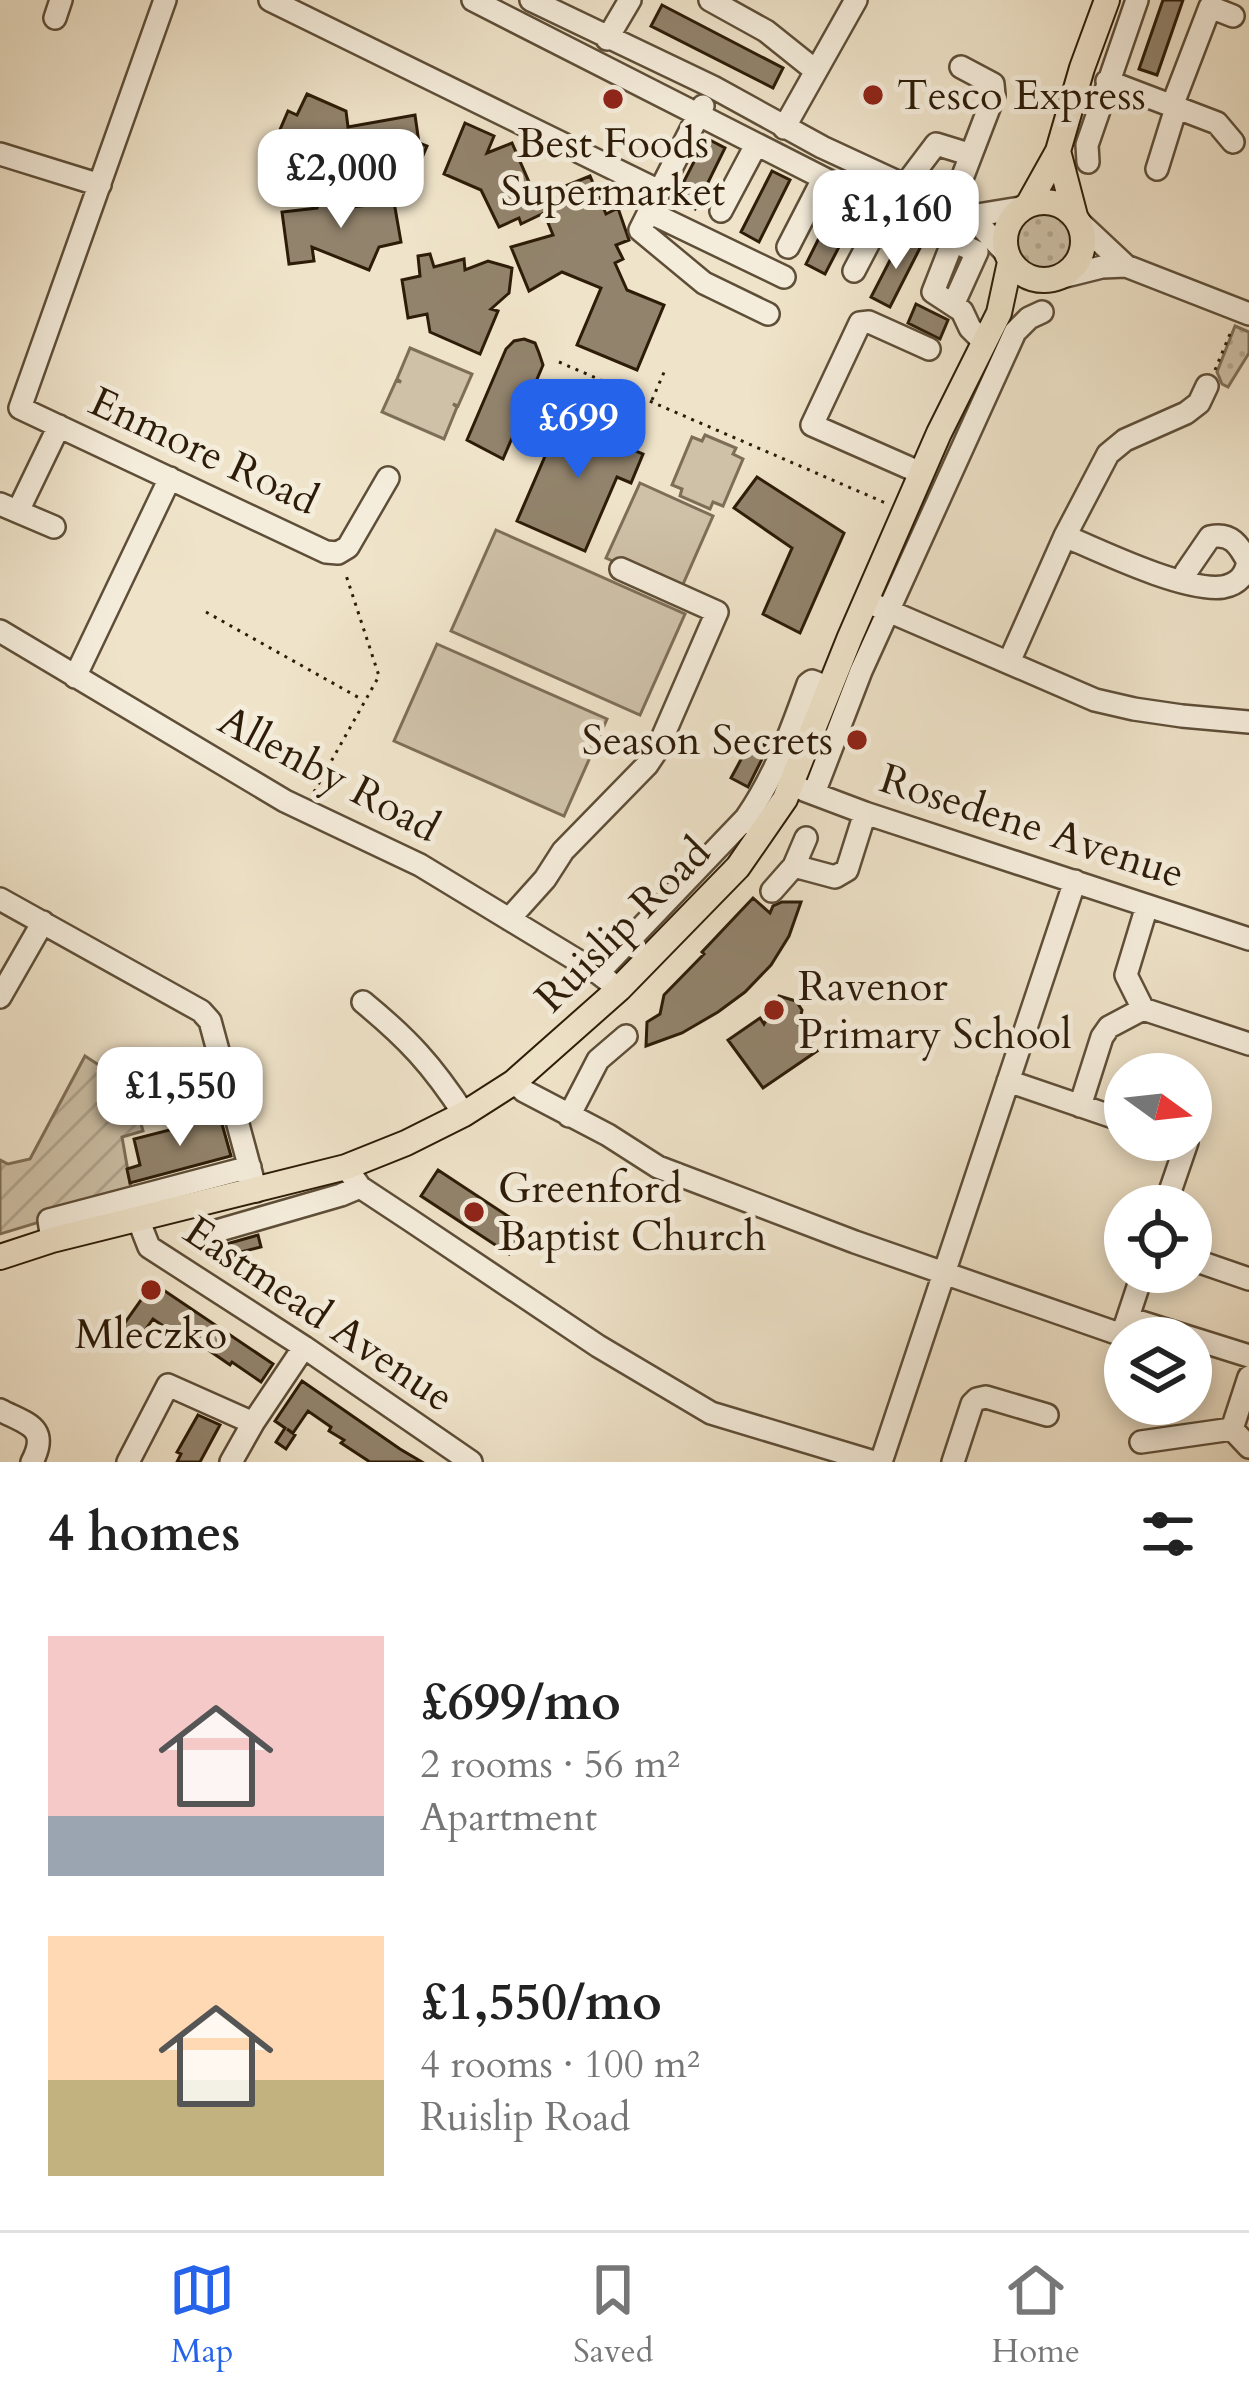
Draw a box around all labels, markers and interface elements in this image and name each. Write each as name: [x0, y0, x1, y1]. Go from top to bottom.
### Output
place label: Tesco Express: [897, 67, 1146, 124]
marker: Tesco Express: [860, 82, 886, 108]
marker: Best Foods Supermarket: [600, 86, 626, 112]
place label: Best Foods Supermarket: [501, 115, 725, 220]
pin: £2,000: [243, 129, 439, 231]
text: £2,000: [285, 141, 397, 194]
pin: £1,160: [798, 170, 994, 272]
text: £1,160: [840, 182, 952, 235]
street label: Enmore Road: [80, 373, 328, 529]
pin: £699: [507, 379, 649, 481]
text: £699: [537, 391, 619, 444]
street label: Allenby Road: [209, 692, 449, 856]
place label: Season Secrets: [582, 712, 833, 769]
marker: Season Secrets: [844, 727, 870, 753]
street label: Rosedene Avenue: [873, 750, 1191, 902]
street label: Ruislip Road: [523, 825, 723, 1025]
place label: Ravenor Primary School: [798, 958, 1072, 1063]
marker: Ravenor Primary School: [761, 997, 787, 1023]
pin: £1,550: [82, 1047, 278, 1149]
north arrow: [1104, 1053, 1212, 1161]
map controls: [1104, 1053, 1212, 1425]
text: £1,550: [124, 1059, 236, 1112]
place label: Greenford Baptist Church: [498, 1160, 766, 1265]
button: locate: [1104, 1185, 1212, 1293]
marker: Greenford Baptist Church: [461, 1199, 487, 1225]
street label: Eastmead Avenue: [173, 1203, 465, 1425]
marker: Mleczko: [138, 1277, 164, 1303]
place label: Mleczko: [75, 1306, 227, 1363]
button: layers: [1104, 1317, 1212, 1425]
text: 4 homes: [48, 1499, 240, 1569]
icon: filters: [1135, 1501, 1201, 1567]
text: £699/mo: [420, 1668, 621, 1738]
icon: home: [144, 1684, 288, 1828]
text: 2 rooms · 56 m²: [420, 1738, 680, 1791]
text: Apartment: [420, 1791, 597, 1844]
text: £1,550/mo: [420, 1968, 662, 2038]
icon: home: [144, 1984, 288, 2128]
text: 4 rooms · 100 m²: [420, 2038, 700, 2091]
text: Ruislip Road: [420, 2091, 630, 2144]
tab: Map: [169, 2257, 235, 2374]
tab: Saved: [573, 2257, 653, 2374]
tab: Home: [992, 2257, 1080, 2374]

